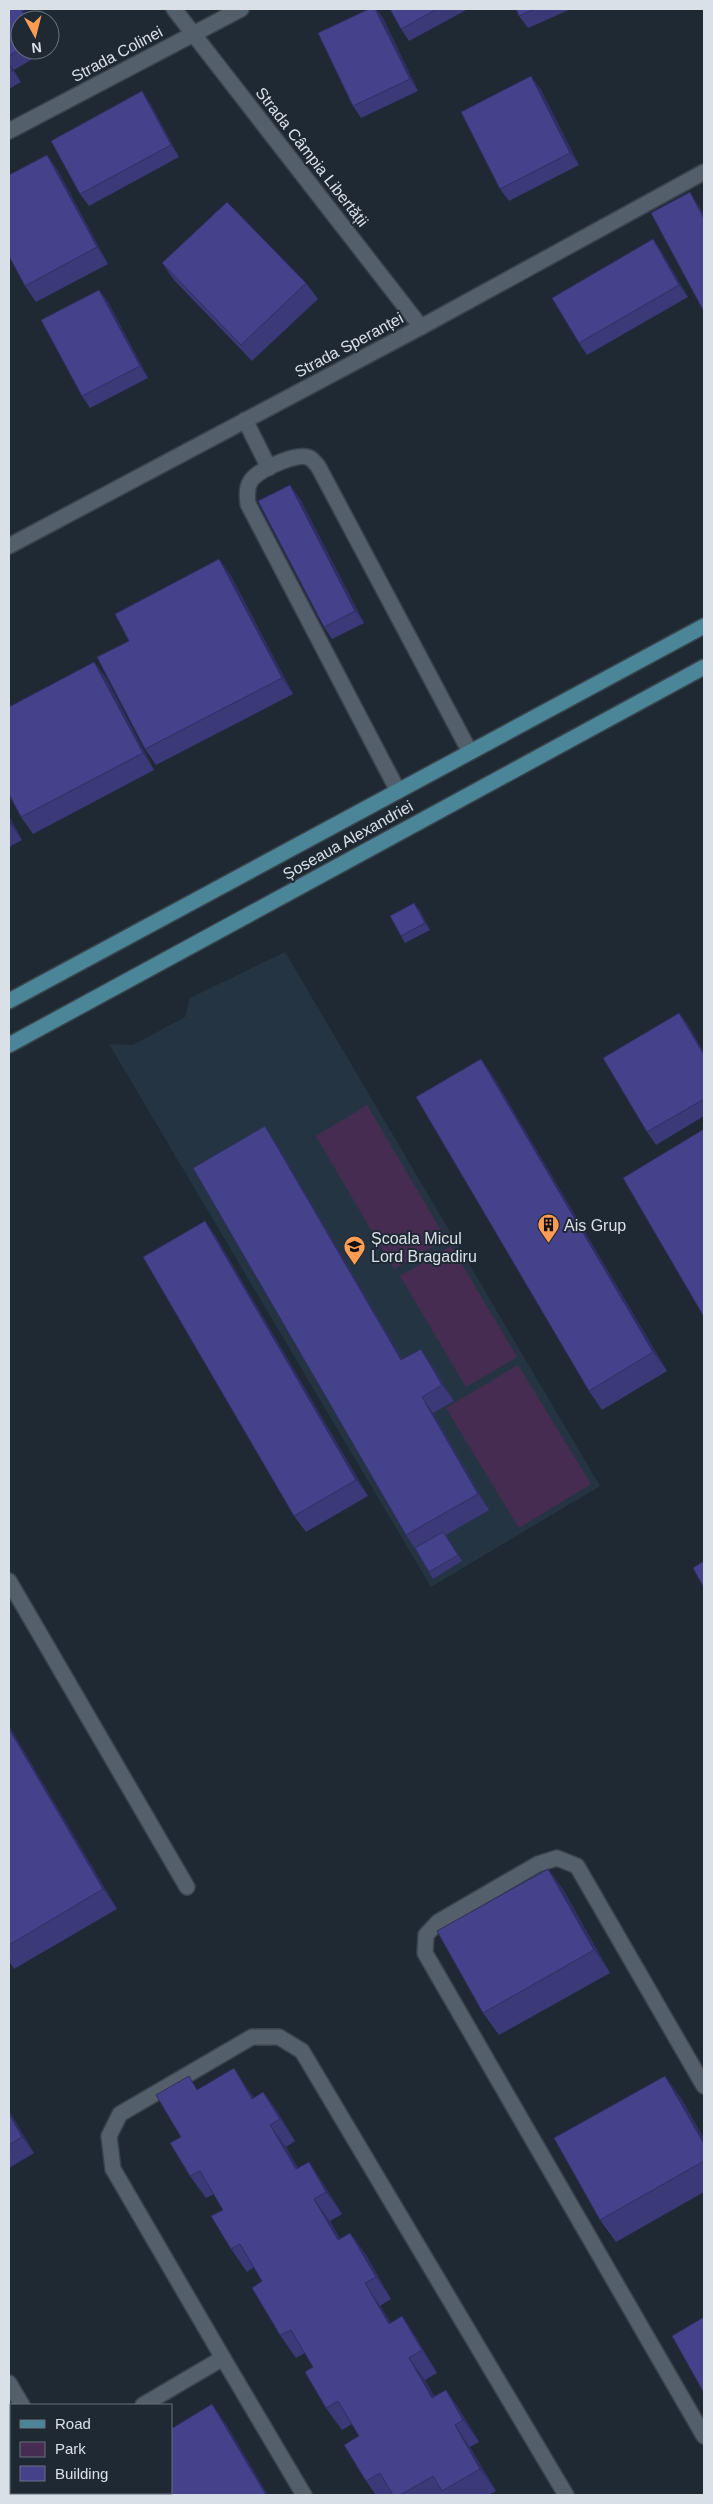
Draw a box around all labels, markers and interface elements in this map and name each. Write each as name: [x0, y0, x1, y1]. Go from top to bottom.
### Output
north arrow: [10, 10, 60, 60]
street label: Strada Colinei: [69, 23, 165, 85]
text: N: [31, 39, 43, 56]
street label: Strada Câmpia Libertății: [252, 84, 372, 230]
street label: Strada Speranței: [292, 309, 406, 381]
street label: Șoseaua Alexandriei: [280, 797, 416, 883]
building icon: Ais Grup: [536, 1213, 560, 1244]
place label: Ais Grup: [564, 1217, 626, 1234]
place label: Școala Micul Lord Bragadiru: [371, 1230, 477, 1265]
school or university icon: Școala Micul Lord Bragadiru: [343, 1235, 367, 1266]
legend: [10, 2404, 172, 2494]
text: Road: [55, 2415, 91, 2432]
text: Park: [55, 2440, 86, 2457]
text: Building: [55, 2465, 108, 2482]

